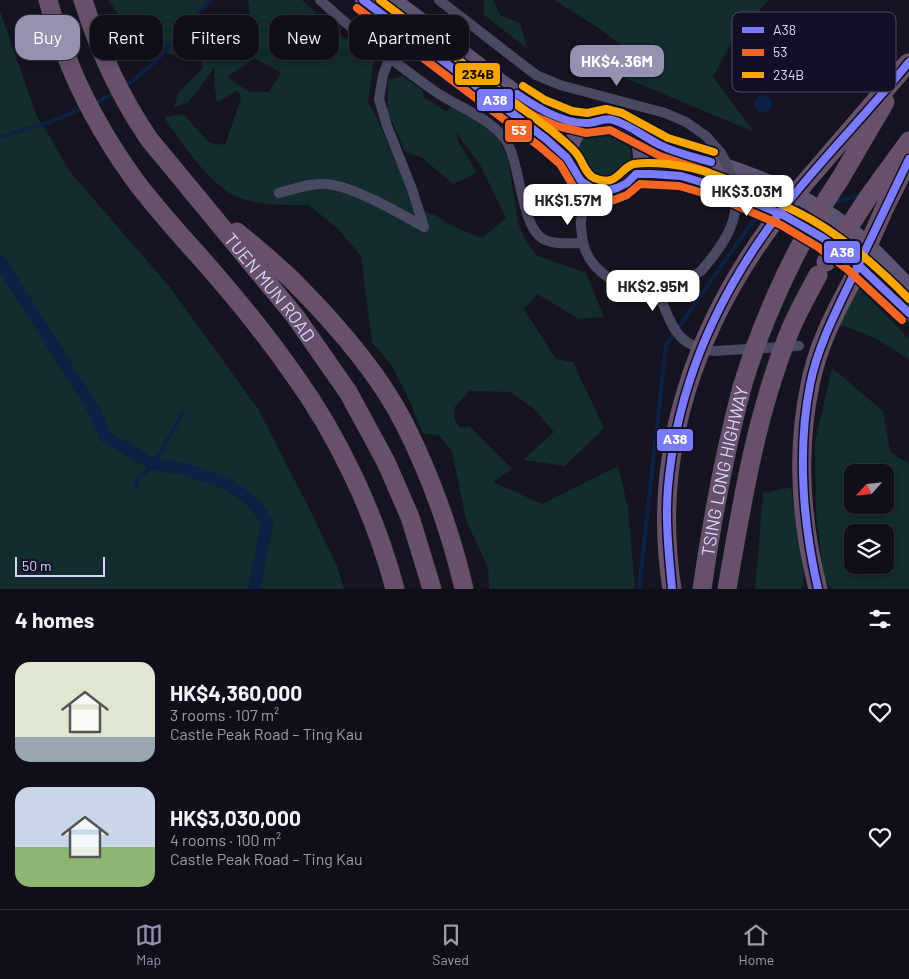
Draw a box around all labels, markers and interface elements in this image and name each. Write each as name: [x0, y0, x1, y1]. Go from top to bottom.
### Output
legend: [732, 12, 896, 92]
chip: Buy: [15, 15, 80, 60]
chip: Rent: [90, 15, 163, 60]
chip: Filters: [173, 15, 259, 60]
chip: New: [269, 15, 339, 60]
chip: Apartment: [349, 15, 469, 60]
text: A38: [773, 21, 796, 38]
text: 53: [773, 43, 787, 60]
pin: HK$4.36M: [565, 44, 669, 87]
text: HK$4.36M: [581, 51, 653, 70]
line badge: 234B: [454, 62, 501, 86]
text: 234B: [462, 65, 494, 82]
text: 234B: [773, 66, 804, 83]
line badge: A38: [476, 88, 514, 112]
text: A38: [483, 91, 508, 108]
line badge: 53: [504, 119, 533, 143]
text: 53: [511, 121, 527, 138]
pin: HK$3.03M: [695, 174, 799, 217]
text: HK$3.03M: [712, 181, 782, 200]
pin: HK$1.57M: [516, 184, 620, 226]
text: HK$1.57M: [534, 190, 602, 209]
street label: TUEN MUN ROAD: [220, 228, 320, 346]
line badge: A38: [823, 240, 861, 264]
text: A38: [830, 243, 855, 260]
pin: HK$2.95M: [601, 270, 705, 312]
text: HK$2.95M: [617, 276, 689, 295]
street label: TSING LONG HIGHWAY: [696, 383, 753, 558]
line badge: A38: [656, 428, 694, 452]
text: A38: [663, 430, 688, 447]
north arrow: [844, 464, 894, 514]
map controls: [844, 464, 894, 574]
button: layers: [844, 524, 894, 574]
scale bar: [15, 554, 105, 577]
text: 50 m: [22, 557, 51, 574]
icon: filters: [866, 605, 894, 633]
text: 4 homes: [15, 607, 94, 632]
text: HK$4,360,000: [170, 680, 302, 705]
icon: home: [55, 682, 115, 742]
icon: heart: [866, 698, 894, 726]
text: 3 rooms · 107 m²: [170, 705, 279, 724]
text: Castle Peak Road – Ting Kau: [170, 724, 363, 743]
text: HK$3,030,000: [170, 805, 301, 830]
icon: home: [55, 807, 115, 867]
icon: heart: [866, 823, 894, 851]
text: 4 rooms · 100 m²: [170, 830, 281, 849]
text: Castle Peak Road – Ting Kau: [170, 849, 363, 868]
tab: Map: [135, 921, 163, 968]
tab: Saved: [432, 921, 469, 968]
tab: Home: [739, 921, 774, 968]

